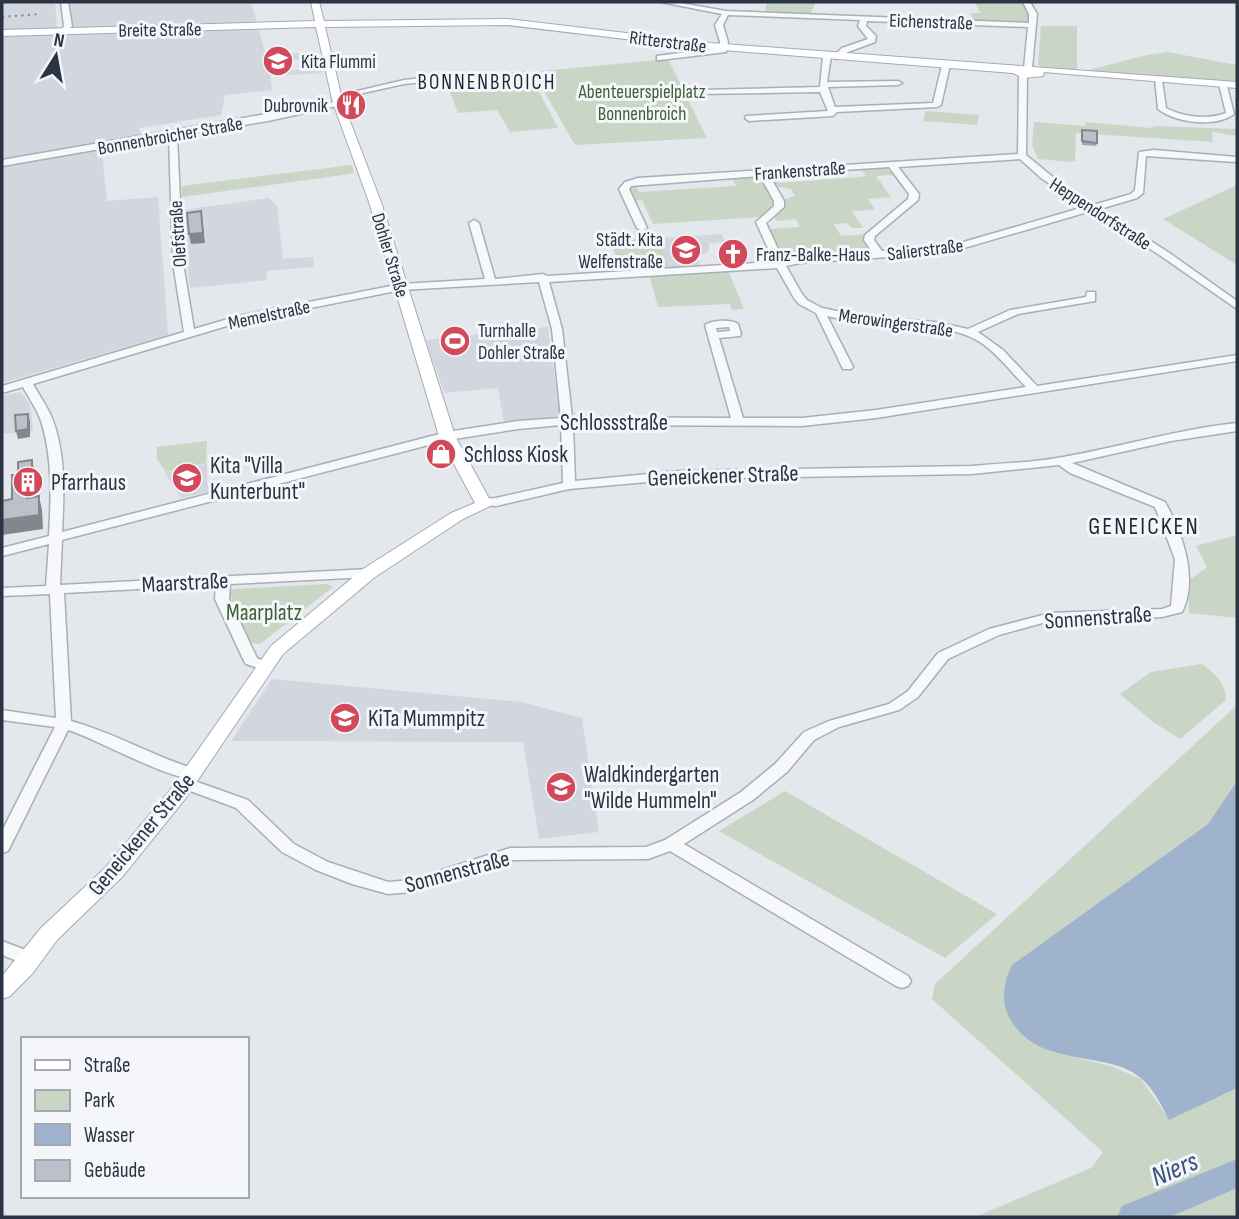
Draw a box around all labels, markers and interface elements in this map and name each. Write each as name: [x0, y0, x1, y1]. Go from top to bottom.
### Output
street label: Eichenstraße: [889, 10, 973, 35]
street label: Breite Straße: [118, 18, 202, 43]
north arrow: [21, 21, 91, 91]
street label: Ritterstraße: [628, 26, 708, 59]
text: N: [52, 29, 66, 53]
school or university icon: Kita Flummi: [261, 44, 295, 78]
place label: Kita Flummi: [301, 51, 376, 74]
district label: BONNENBROICH: [418, 70, 556, 95]
park label: Abenteuerspielplatz Bonnenbroich: [577, 81, 706, 126]
restaurant icon: Dubrovnik: [334, 88, 368, 122]
place label: Dubrovnik: [264, 95, 329, 118]
street label: Bonnenbroicher Straße: [96, 112, 244, 161]
street label: Frankenstraße: [754, 157, 846, 186]
street label: Heppendorfstraße: [1045, 173, 1155, 256]
street label: Olefstraße: [165, 200, 192, 268]
street label: Dohler Straße: [366, 210, 413, 300]
place label: Städt. Kita Welfenstraße: [578, 229, 663, 274]
school or university icon: Städt. Kita Welfenstraße: [669, 233, 703, 267]
street label: Salierstraße: [886, 234, 965, 267]
church icon: Franz-Balke-Haus: [716, 237, 750, 271]
place label: Franz-Balke-Haus: [756, 244, 870, 267]
street label: Memelstraße: [226, 296, 312, 335]
street label: Merowingerstraße: [837, 304, 954, 343]
place label: Turnhalle Dohler Straße: [478, 320, 565, 365]
sports icon: Turnhalle Dohler Straße: [438, 324, 472, 358]
street label: Schlossstraße: [560, 409, 668, 437]
shop icon: Schloss Kiosk: [424, 437, 458, 471]
place label: Schloss Kiosk: [464, 441, 568, 469]
place label: Kita "Villa Kunterbunt": [210, 452, 305, 506]
street label: Geneickener Straße: [647, 459, 799, 493]
school or university icon: Kita "Villa Kunterbunt": [170, 461, 204, 495]
building icon: Pfarrhaus: [11, 465, 45, 499]
place label: Pfarrhaus: [51, 469, 126, 497]
district label: GENEICKEN: [1088, 512, 1200, 541]
street label: Maarstraße: [141, 567, 229, 599]
park label: Maarplatz: [226, 599, 302, 627]
street label: Sonnenstraße: [1044, 600, 1153, 636]
school or university icon: KiTa Mummpitz: [328, 701, 362, 735]
place label: KiTa Mummpitz: [368, 705, 485, 733]
place label: Waldkindergarten "Wilde Hummeln": [584, 761, 719, 815]
street label: Geneickener Straße: [82, 768, 201, 902]
school or university icon: Waldkindergarten "Wilde Hummeln": [544, 770, 578, 804]
street label: Sonnenstraße: [402, 845, 513, 899]
legend: [21, 1037, 248, 1198]
text: Straße: [84, 1053, 130, 1078]
text: Park: [84, 1088, 115, 1113]
text: Wasser: [84, 1123, 135, 1148]
water label: Niers: [1146, 1145, 1203, 1194]
text: Gebäude: [84, 1158, 146, 1183]

